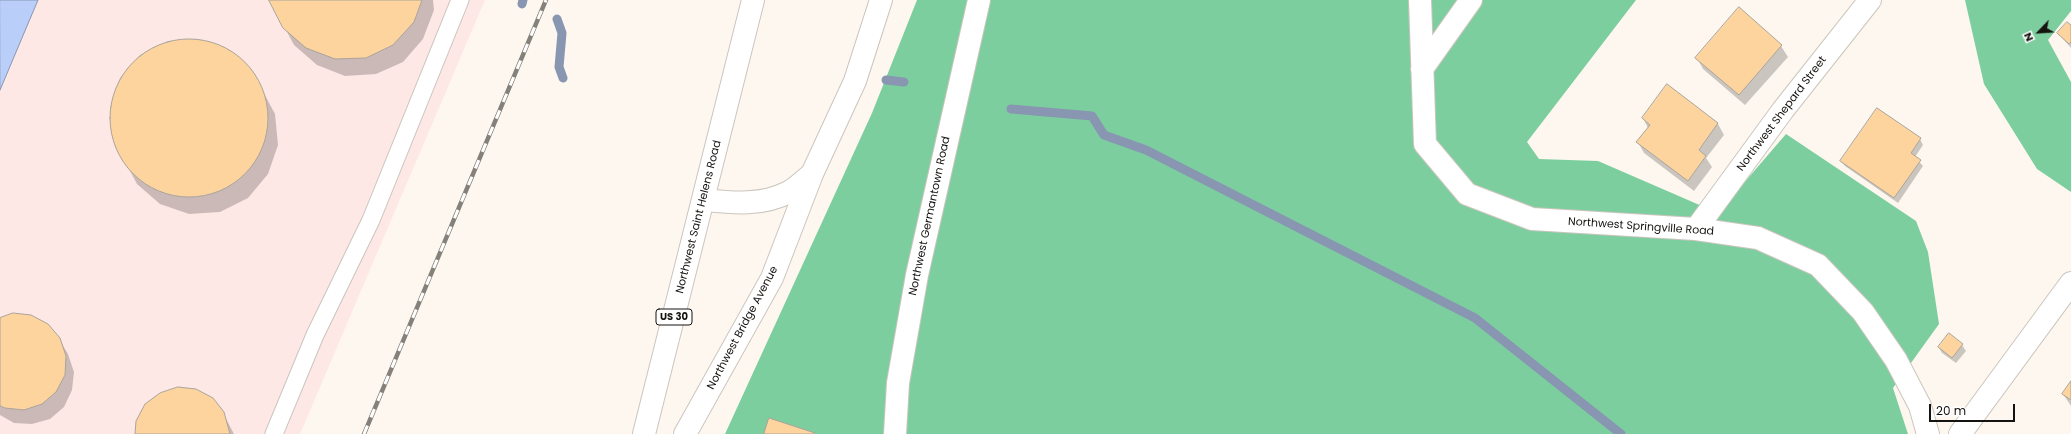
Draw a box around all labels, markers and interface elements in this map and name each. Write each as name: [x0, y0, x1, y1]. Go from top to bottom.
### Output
north arrow: [2019, 12, 2059, 52]
text: N: [2019, 30, 2037, 44]
street label: Northwest Shepard Street: [1735, 54, 1829, 174]
street label: Northwest Germantown Road: [907, 135, 953, 297]
street label: Northwest Saint Helens Road: [674, 139, 724, 295]
street label: Northwest Springville Road: [1568, 215, 1714, 239]
street label: Northwest Bridge Avenue: [705, 264, 781, 392]
road number: US 30: [656, 309, 692, 325]
scale bar: [1931, 396, 2017, 422]
text: 20 m: [1936, 402, 1966, 419]

